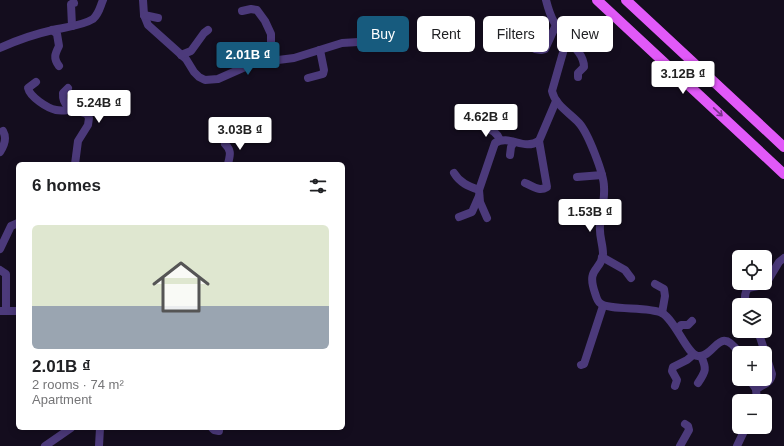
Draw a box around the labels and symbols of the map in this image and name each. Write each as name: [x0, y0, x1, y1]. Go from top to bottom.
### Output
pin: 2.01B ₫: [211, 42, 285, 76]
pin: 3.12B ₫: [646, 61, 720, 95]
pin: 5.24B ₫: [62, 90, 136, 124]
pin: 4.62B ₫: [449, 104, 523, 138]
one-way arrow: [713, 107, 723, 117]
pin: 3.03B ₫: [203, 117, 277, 151]
pin: 1.53B ₫: [553, 199, 627, 233]

